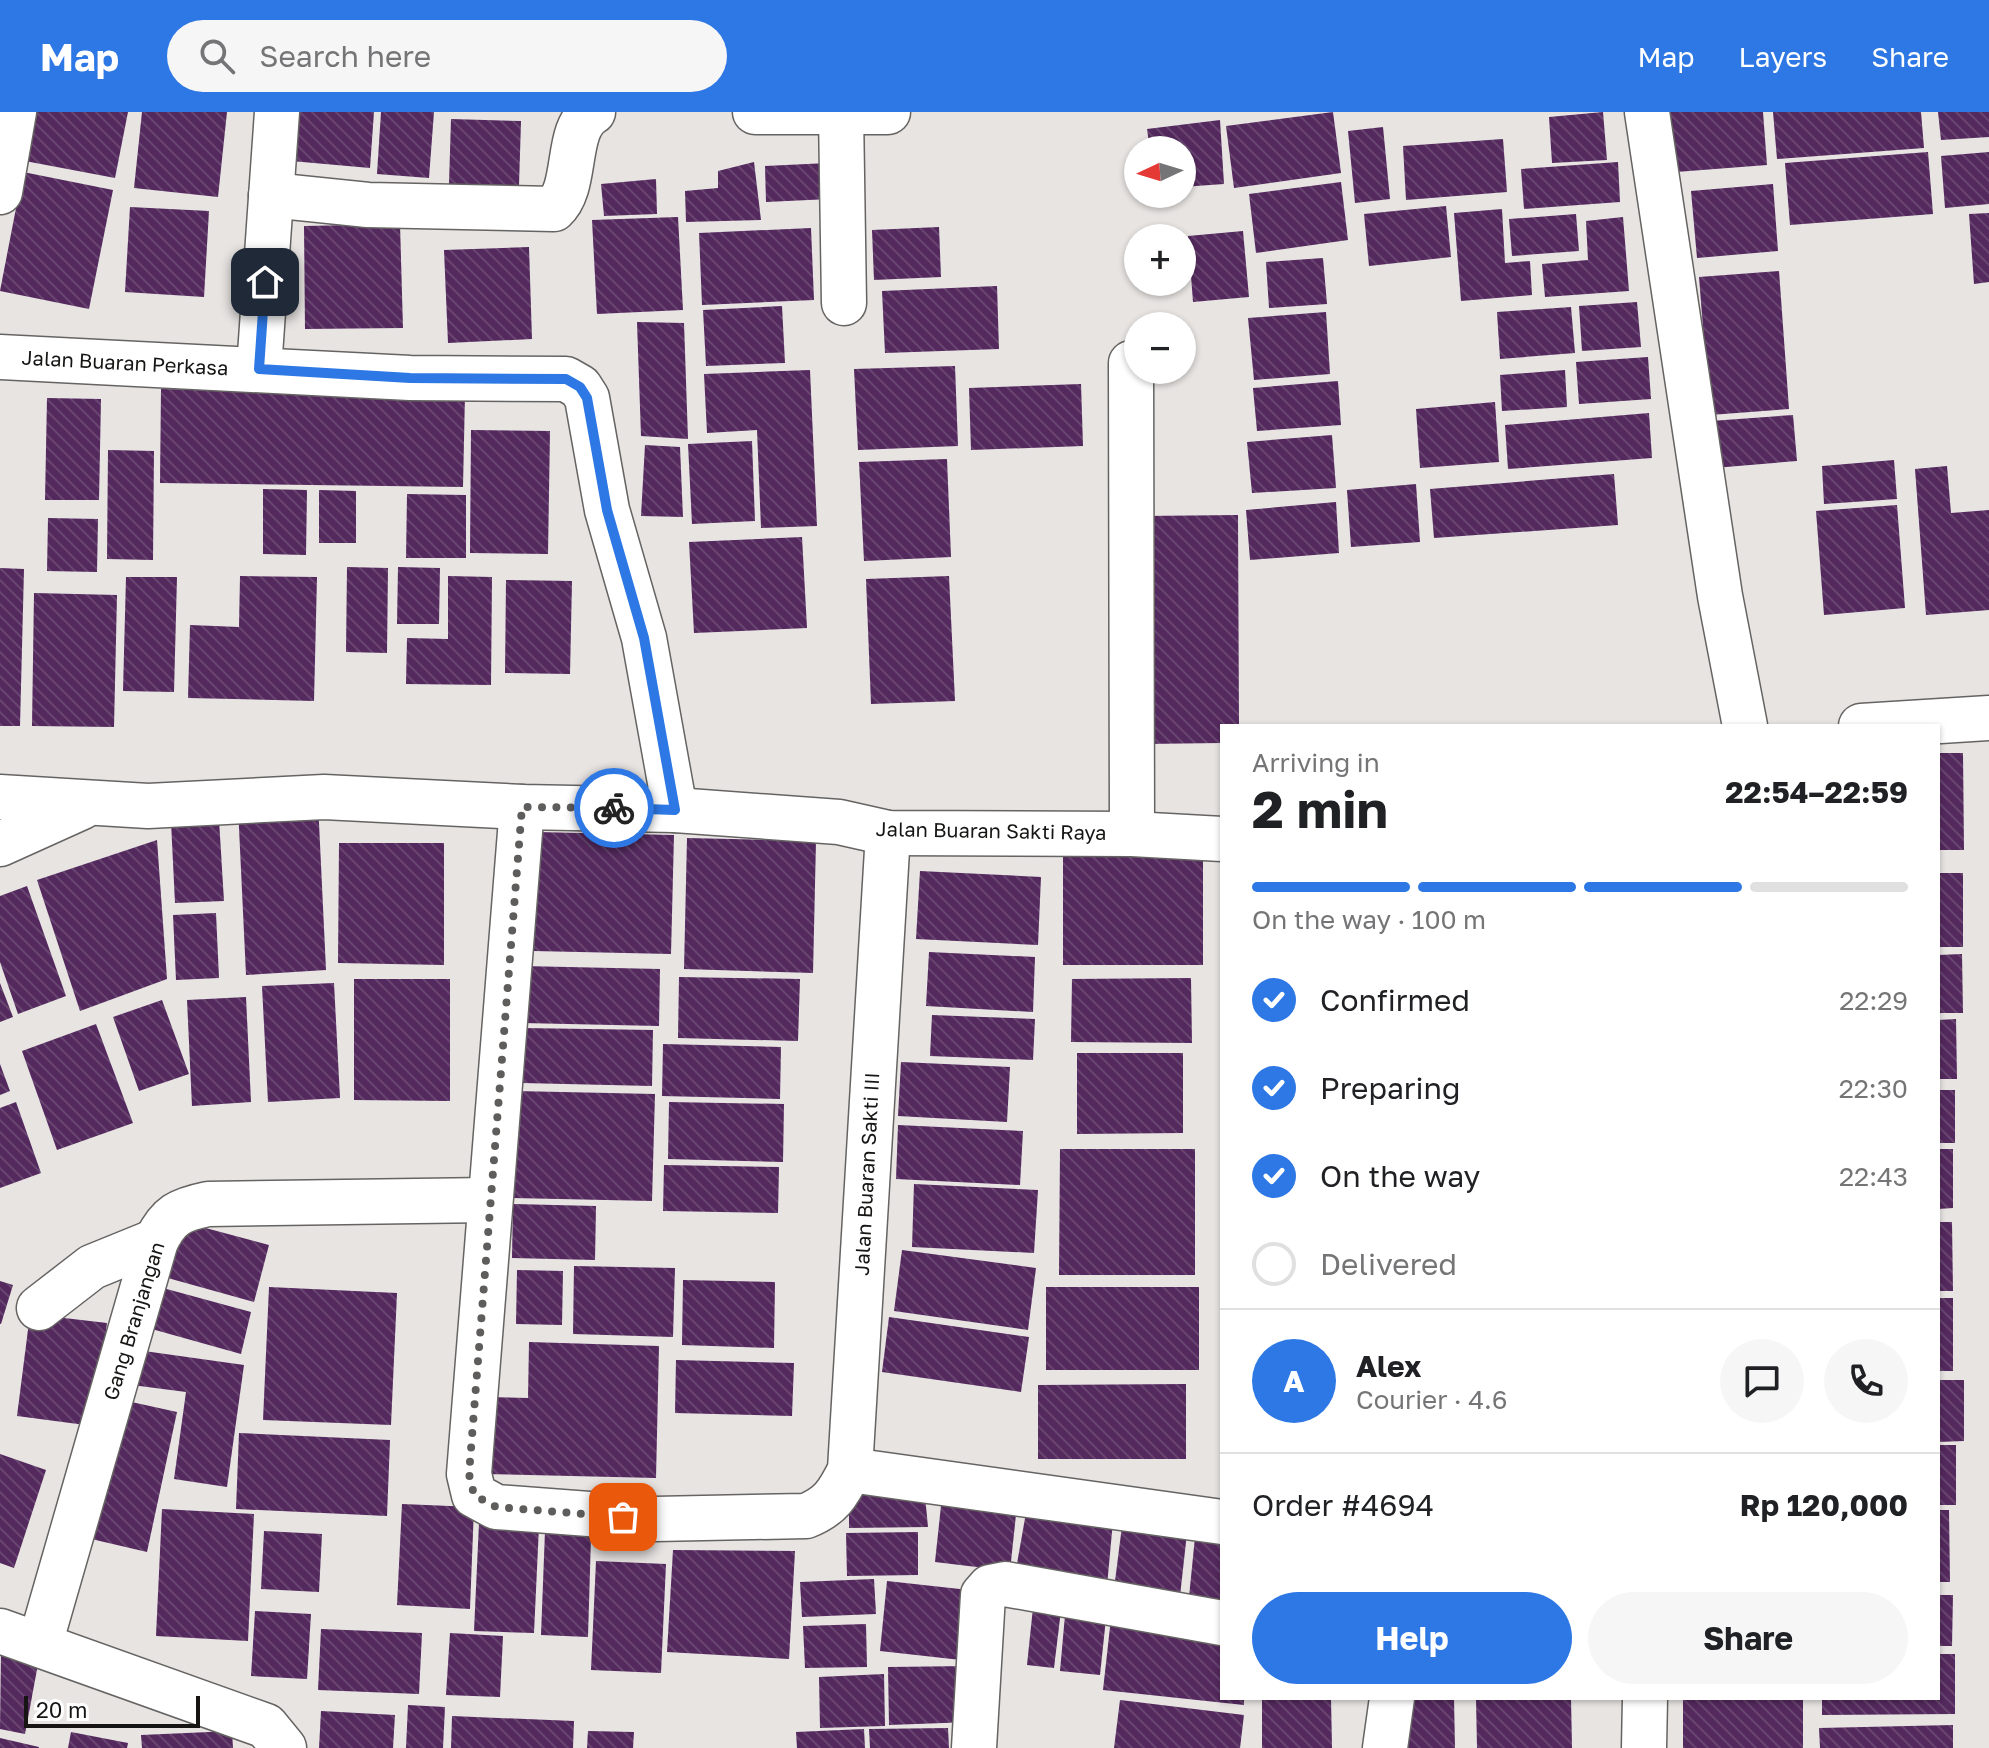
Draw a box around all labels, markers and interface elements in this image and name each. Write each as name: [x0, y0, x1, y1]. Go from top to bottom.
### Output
search box: [167, 20, 727, 92]
text: Map: [40, 34, 119, 79]
icon: search: [195, 34, 239, 78]
text: Search here: [259, 38, 431, 74]
text: Map: [1637, 40, 1695, 73]
text: Layers: [1739, 40, 1827, 73]
text: Share: [1871, 40, 1949, 73]
north arrow: [1124, 136, 1196, 208]
map controls: [1124, 136, 1196, 384]
button: +: [1124, 224, 1196, 296]
pin: [231, 248, 299, 316]
icon: home: [243, 260, 287, 304]
button: −: [1124, 312, 1196, 384]
street label: Jalan Buaran Perkasa: [21, 345, 229, 379]
text: Arriving in: [1252, 747, 1380, 778]
courier: [574, 768, 654, 848]
text: 22:54–22:59: [1725, 774, 1908, 810]
text: 2 min: [1252, 777, 1388, 839]
icon: bike: [592, 786, 636, 830]
street label: Jalan Buaran Sakti Raya: [875, 816, 1107, 844]
text: On the way · 100 m: [1252, 904, 1486, 935]
icon: check: [1252, 978, 1296, 1022]
text: Confirmed: [1320, 982, 1470, 1018]
text: 22:29: [1839, 985, 1908, 1016]
icon: check: [1252, 1066, 1296, 1110]
text: Preparing: [1320, 1070, 1461, 1106]
street label: Jalan Buaran Sakti III: [849, 1072, 883, 1276]
text: 22:30: [1839, 1073, 1908, 1104]
icon: check: [1252, 1154, 1296, 1198]
text: On the way: [1320, 1158, 1480, 1194]
text: 22:43: [1839, 1161, 1908, 1192]
street label: Gang Branjangan: [98, 1239, 169, 1403]
text: Delivered: [1320, 1246, 1457, 1282]
button: chat: [1720, 1339, 1804, 1423]
button: phone: [1824, 1339, 1908, 1423]
text: Alex: [1356, 1348, 1421, 1384]
text: A: [1283, 1363, 1305, 1399]
text: Courier · 4.6: [1356, 1384, 1508, 1415]
pin: [589, 1483, 657, 1551]
text: Order #4694: [1252, 1487, 1434, 1523]
text: Rp 120,000: [1740, 1487, 1908, 1523]
icon: bag: [601, 1495, 645, 1539]
button: Help: [1252, 1592, 1572, 1684]
button: Share: [1588, 1592, 1908, 1684]
scale bar: [24, 1692, 200, 1728]
text: 20 m: [36, 1696, 87, 1723]

